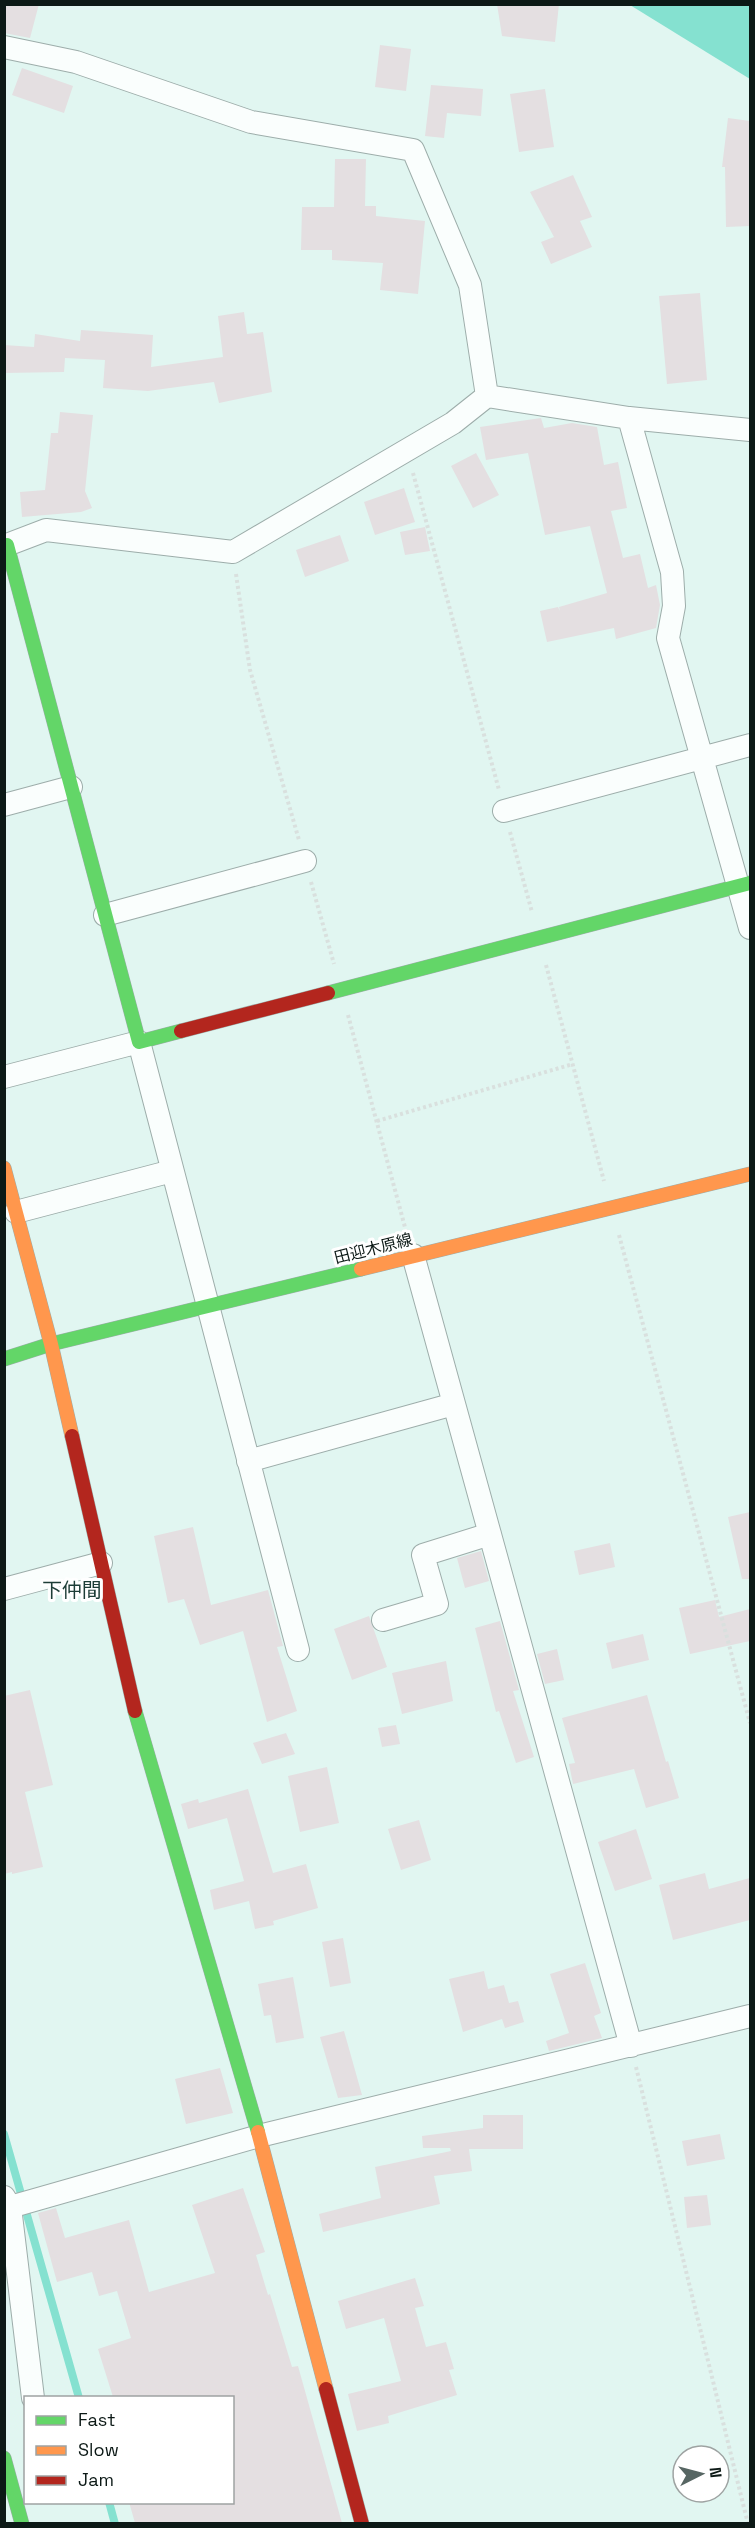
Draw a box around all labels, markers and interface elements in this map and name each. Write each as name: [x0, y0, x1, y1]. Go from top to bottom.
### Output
street label: 田迎木原線: [332, 1229, 414, 1268]
district label: 下仲間: [42, 1577, 102, 1603]
legend: [24, 2396, 234, 2504]
text: Fast: [78, 2408, 115, 2431]
text: Slow: [78, 2438, 119, 2461]
north arrow: [671, 2444, 731, 2504]
text: N: [704, 2466, 726, 2479]
text: Jam: [78, 2468, 114, 2491]

